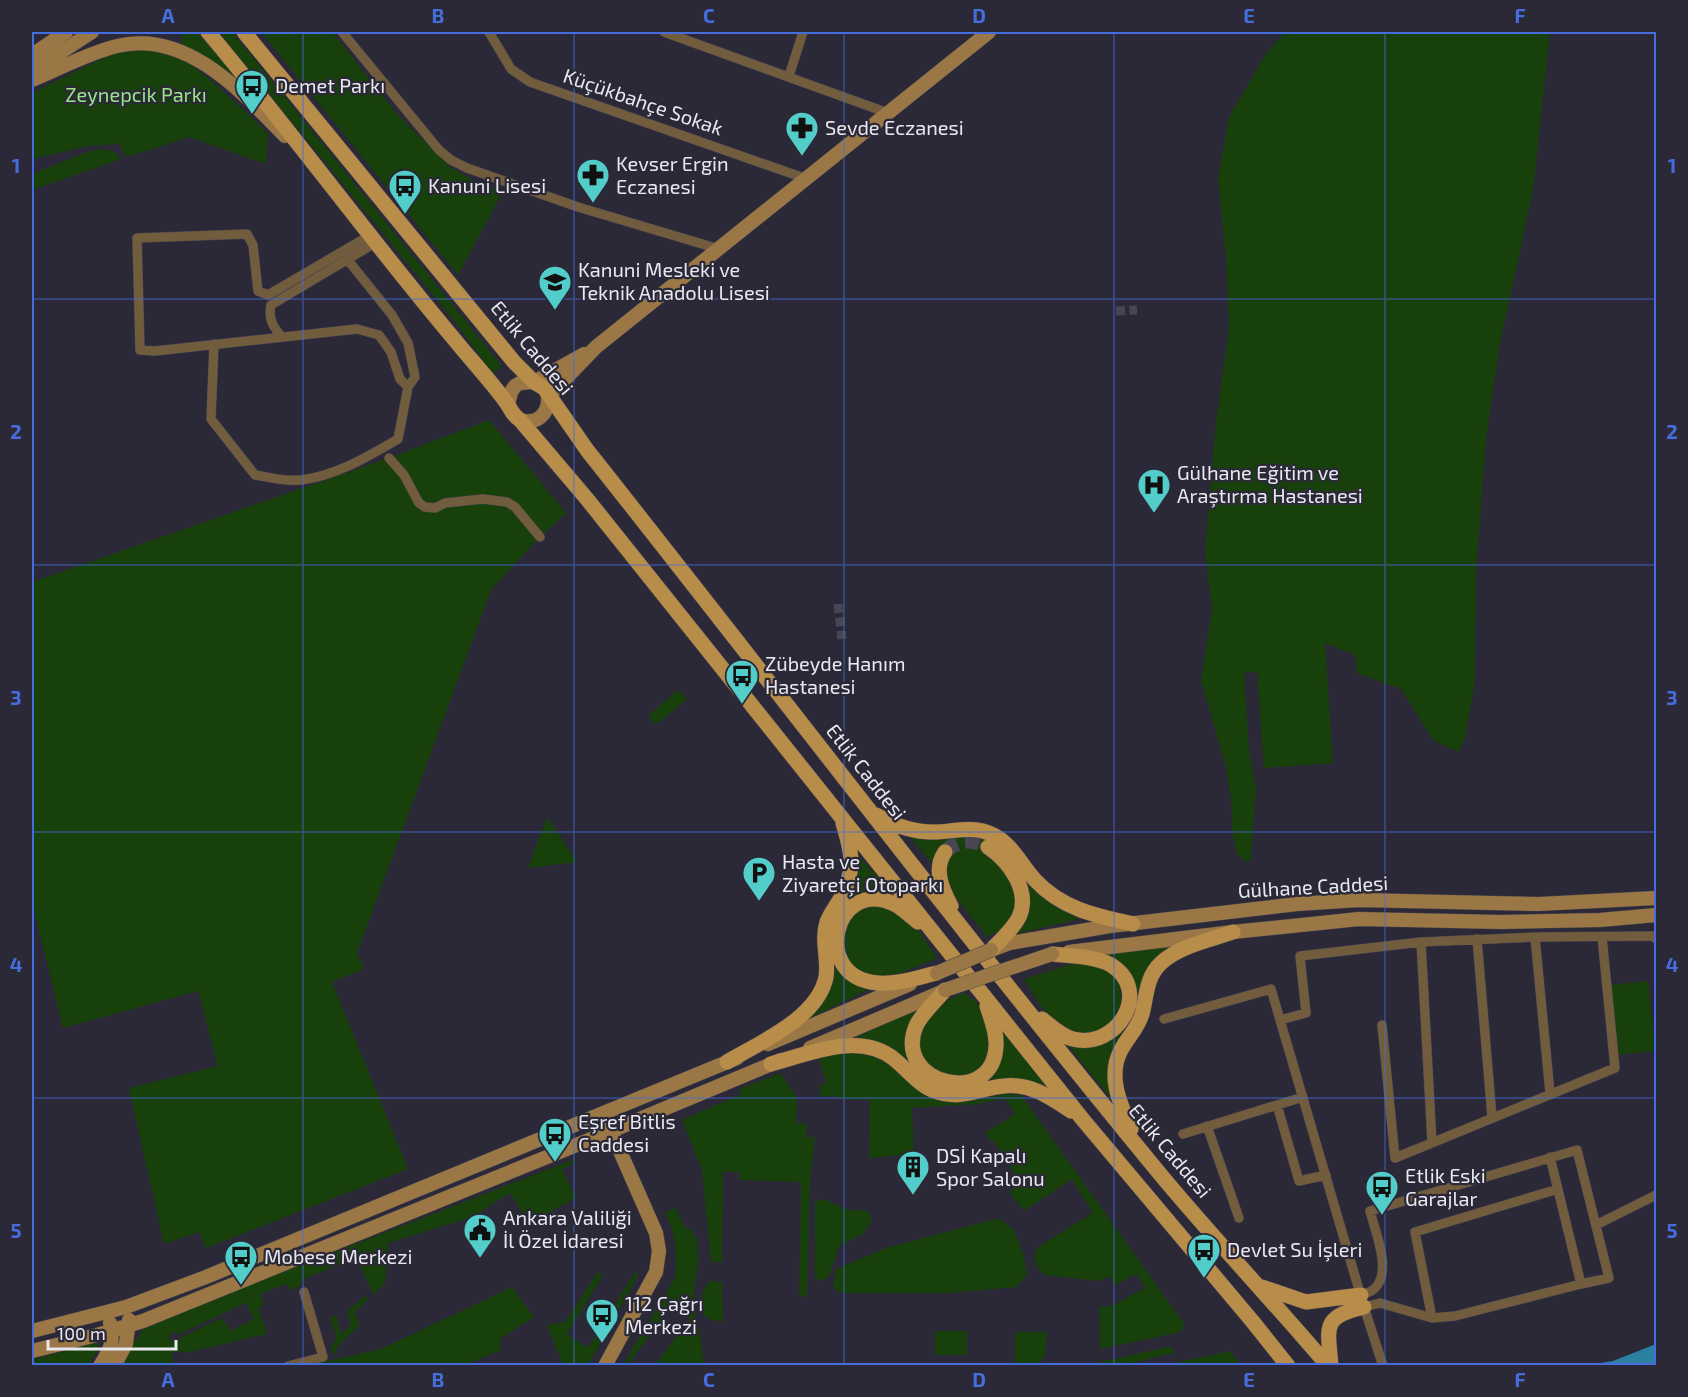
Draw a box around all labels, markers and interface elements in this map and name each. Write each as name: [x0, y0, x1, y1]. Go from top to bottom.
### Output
text: A: [161, 3, 175, 27]
text: B: [432, 3, 444, 27]
text: C: [703, 3, 715, 27]
text: D: [972, 3, 986, 27]
text: E: [1243, 3, 1255, 27]
text: F: [1514, 3, 1526, 27]
street label: Küçükbahçe Sokak: [560, 62, 726, 141]
bus stop icon: Demet Parkı: [234, 68, 270, 115]
place label: Demet Parkı: [275, 73, 385, 97]
park label: Zeynepcik Parkı: [65, 82, 207, 106]
pharmacy icon: Sevde Eczanesi: [784, 110, 820, 157]
place label: Sevde Eczanesi: [825, 115, 964, 139]
place label: Kevser Ergin Eczanesi: [616, 151, 729, 198]
text: 1: [12, 153, 20, 177]
text: 1: [1668, 153, 1676, 177]
pharmacy icon: Kevser Ergin Eczanesi: [575, 157, 611, 204]
bus stop icon: Kanuni Lisesi: [387, 168, 423, 215]
place label: Kanuni Lisesi: [428, 173, 546, 197]
place label: Kanuni Mesleki ve Teknik Anadolu Lisesi: [578, 257, 770, 304]
school or university icon: Kanuni Mesleki ve Teknik Anadolu Lisesi: [537, 264, 573, 311]
street label: Etlik Caddesi: [487, 295, 579, 399]
text: 2: [10, 419, 22, 443]
text: 2: [1666, 419, 1678, 443]
place label: Gülhane Eğitim ve Araştırma Hastanesi: [1177, 460, 1363, 508]
hospital icon: Gülhane Eğitim ve Araştırma Hastanesi: [1136, 467, 1172, 514]
place label: Zübeyde Hanım Hastanesi: [765, 651, 905, 698]
bus stop icon: Zübeyde Hanım Hastanesi: [724, 658, 760, 705]
text: 3: [10, 685, 22, 709]
text: 3: [1666, 685, 1678, 709]
street label: Etlik Caddesi: [822, 719, 912, 824]
place label: Hasta ve Ziyaretçi Otoparkı: [782, 849, 943, 897]
parking icon: Hasta ve Ziyaretçi Otoparkı: [741, 855, 777, 902]
street label: Gülhane Caddesi: [1237, 870, 1389, 902]
text: 4: [10, 952, 23, 976]
text: 4: [1666, 952, 1679, 976]
street label: Etlik Caddesi: [1125, 1098, 1217, 1202]
place label: Eşref Bitlis Caddesi: [578, 1109, 676, 1156]
bus stop icon: Eşref Bitlis Caddesi: [537, 1116, 573, 1163]
place label: DSİ Kapalı Spor Salonu: [936, 1143, 1045, 1190]
building icon: DSİ Kapalı Spor Salonu: [895, 1149, 931, 1196]
place label: Etlik Eski Garajlar: [1405, 1163, 1486, 1210]
bus stop icon: Etlik Eski Garajlar: [1364, 1169, 1400, 1216]
place label: Ankara Valiliği İl Özel İdaresi: [503, 1205, 632, 1252]
public building icon: Ankara Valiliği İl Özel İdaresi: [462, 1212, 498, 1259]
text: 5: [10, 1218, 22, 1242]
text: 5: [1666, 1218, 1678, 1242]
bus stop icon: Devlet Su İşleri: [1186, 1232, 1222, 1279]
place label: Devlet Su İşleri: [1227, 1237, 1362, 1262]
bus stop icon: Mobese Merkezi: [223, 1239, 259, 1286]
place label: Mobese Merkezi: [264, 1244, 412, 1268]
place label: 112 Çağrı Merkezi: [625, 1291, 703, 1338]
bus stop icon: 112 Çağrı Merkezi: [584, 1297, 620, 1344]
scale bar: [48, 1313, 176, 1351]
text: 100 m: [57, 1322, 106, 1344]
text: A: [161, 1367, 175, 1391]
text: B: [432, 1367, 444, 1391]
text: C: [703, 1367, 715, 1391]
text: D: [972, 1367, 986, 1391]
text: E: [1243, 1367, 1255, 1391]
text: F: [1514, 1367, 1526, 1391]

